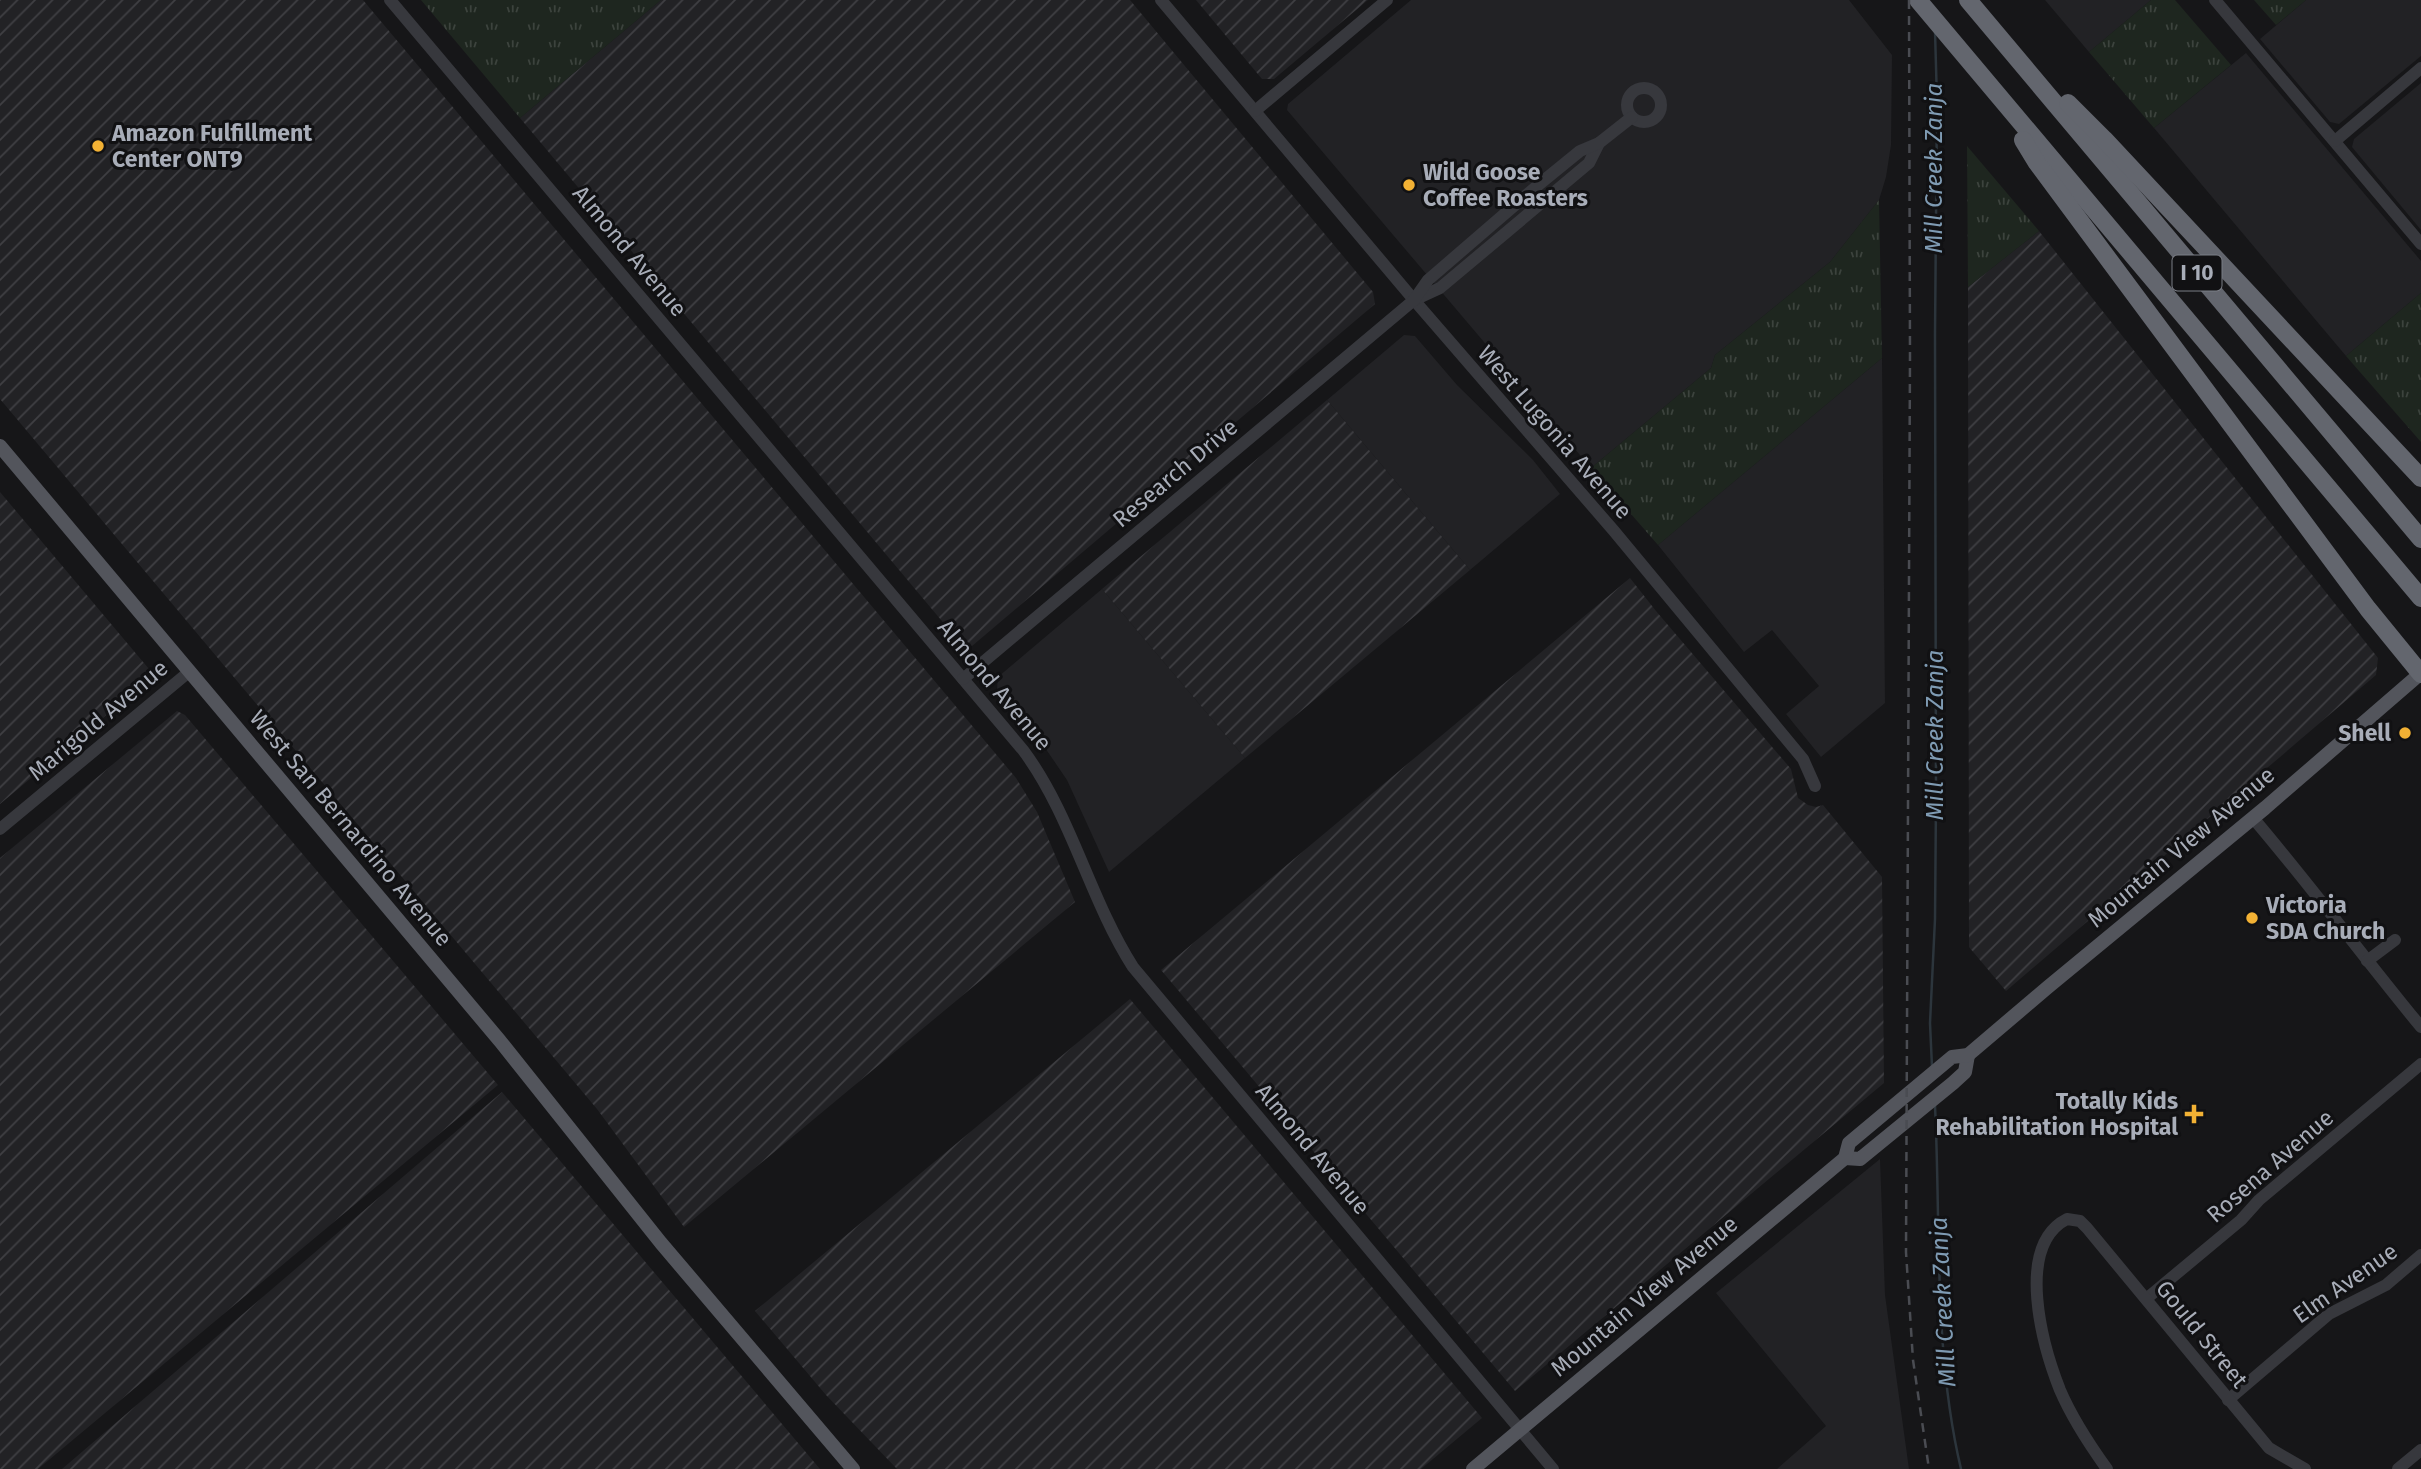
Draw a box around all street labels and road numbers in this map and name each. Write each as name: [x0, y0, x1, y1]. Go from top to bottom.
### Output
street label: Almond Avenue: [567, 180, 693, 322]
road number: I 10: [2172, 256, 2222, 290]
street label: West Lugonia Avenue: [1472, 339, 1638, 525]
street label: Research Drive: [1107, 413, 1243, 533]
street label: Almond Avenue: [932, 614, 1058, 756]
street label: Marigold Avenue: [23, 653, 173, 787]
street label: West San Bernardino Avenue: [244, 704, 458, 952]
street label: Mountain View Avenue: [2082, 761, 2280, 933]
street label: Almond Avenue: [1250, 1078, 1376, 1220]
street label: Rosena Avenue: [2201, 1103, 2339, 1229]
street label: Mountain View Avenue: [1545, 1210, 1743, 1382]
street label: Elm Avenue: [2287, 1237, 2403, 1329]
street label: Gould Street: [2150, 1275, 2254, 1394]

